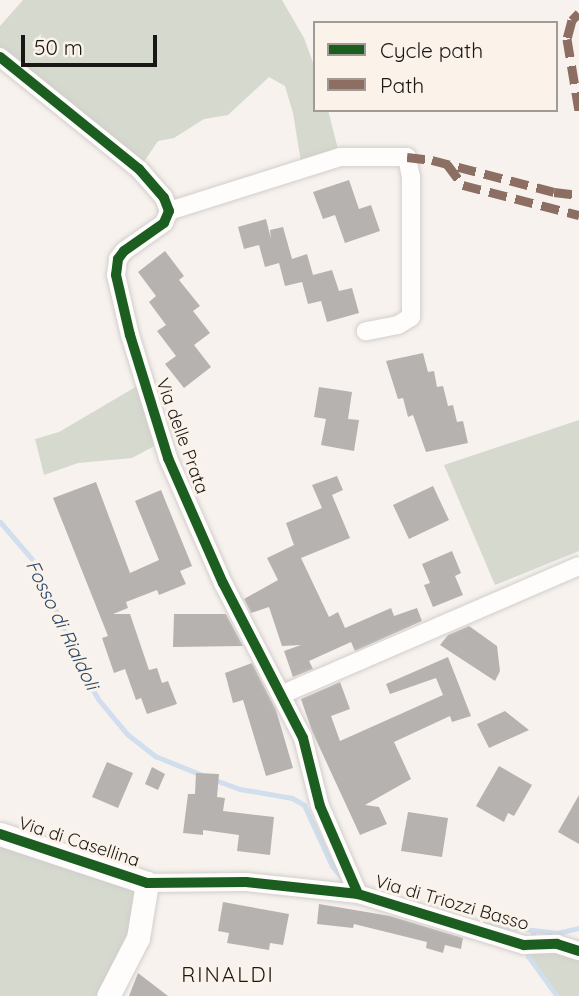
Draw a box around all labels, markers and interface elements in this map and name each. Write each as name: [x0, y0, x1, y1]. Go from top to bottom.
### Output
scale bar: [24, 21, 161, 65]
legend: [313, 21, 558, 112]
text: 50 m: [34, 34, 83, 60]
text: Cycle path: [380, 37, 483, 63]
text: Path: [380, 72, 424, 98]
street label: Via delle Prata: [151, 375, 213, 497]
water label: Fosso di Rialdoli: [21, 557, 103, 693]
street label: Via di Casellina: [16, 812, 142, 872]
street label: Via di Triozzi Basso: [373, 871, 531, 935]
district label: RINALDI: [182, 961, 274, 987]

